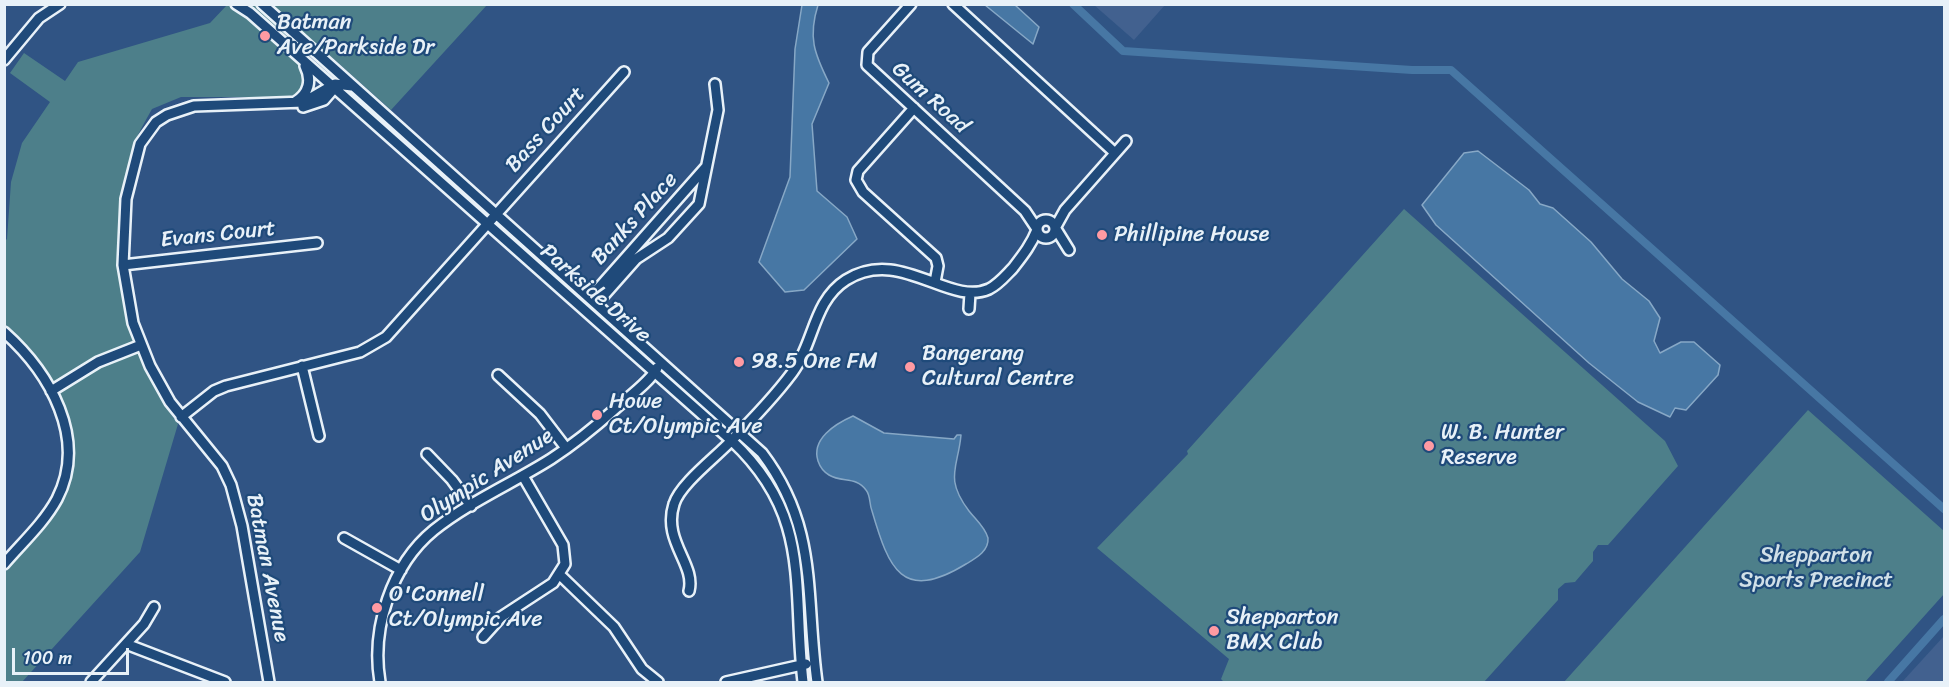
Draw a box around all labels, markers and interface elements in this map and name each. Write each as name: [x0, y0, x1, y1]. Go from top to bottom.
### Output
place label: Batman Ave/Parkside Dr: [277, 10, 434, 62]
marker: Batman Ave/Parkside Dr: [258, 29, 272, 43]
street label: Gum Road: [886, 56, 974, 140]
street label: Bass Court: [501, 82, 591, 178]
street label: Banks Place: [586, 167, 684, 271]
street label: Evans Court: [159, 216, 277, 254]
place label: Phillipine House: [1114, 222, 1269, 248]
marker: Phillipine House: [1095, 228, 1109, 242]
street label: Parkside Drive: [534, 239, 656, 349]
place label: Bangerang Cultural Centre: [922, 341, 1074, 392]
place label: 98.5 One FM: [751, 349, 878, 375]
marker: 98.5 One FM: [732, 355, 746, 369]
marker: Bangerang Cultural Centre: [903, 360, 917, 374]
place label: Howe Ct/Olympic Ave: [609, 389, 762, 440]
marker: Howe Ct/Olympic Ave: [590, 408, 604, 422]
place label: W. B. Hunter Reserve: [1441, 420, 1564, 472]
street label: Olympic Avenue: [415, 423, 559, 529]
marker: W. B. Hunter Reserve: [1422, 439, 1436, 453]
street label: Batman Avenue: [240, 492, 294, 644]
park label: Shepparton Sports Precinct: [1739, 543, 1893, 594]
place label: O'Connell Ct/Olympic Ave: [389, 582, 542, 634]
marker: O'Connell Ct/Olympic Ave: [370, 601, 384, 615]
place label: Shepparton BMX Club: [1226, 605, 1338, 656]
marker: Shepparton BMX Club: [1207, 624, 1221, 638]
scale bar: [15, 636, 132, 674]
text: 100 m: [23, 642, 72, 674]

